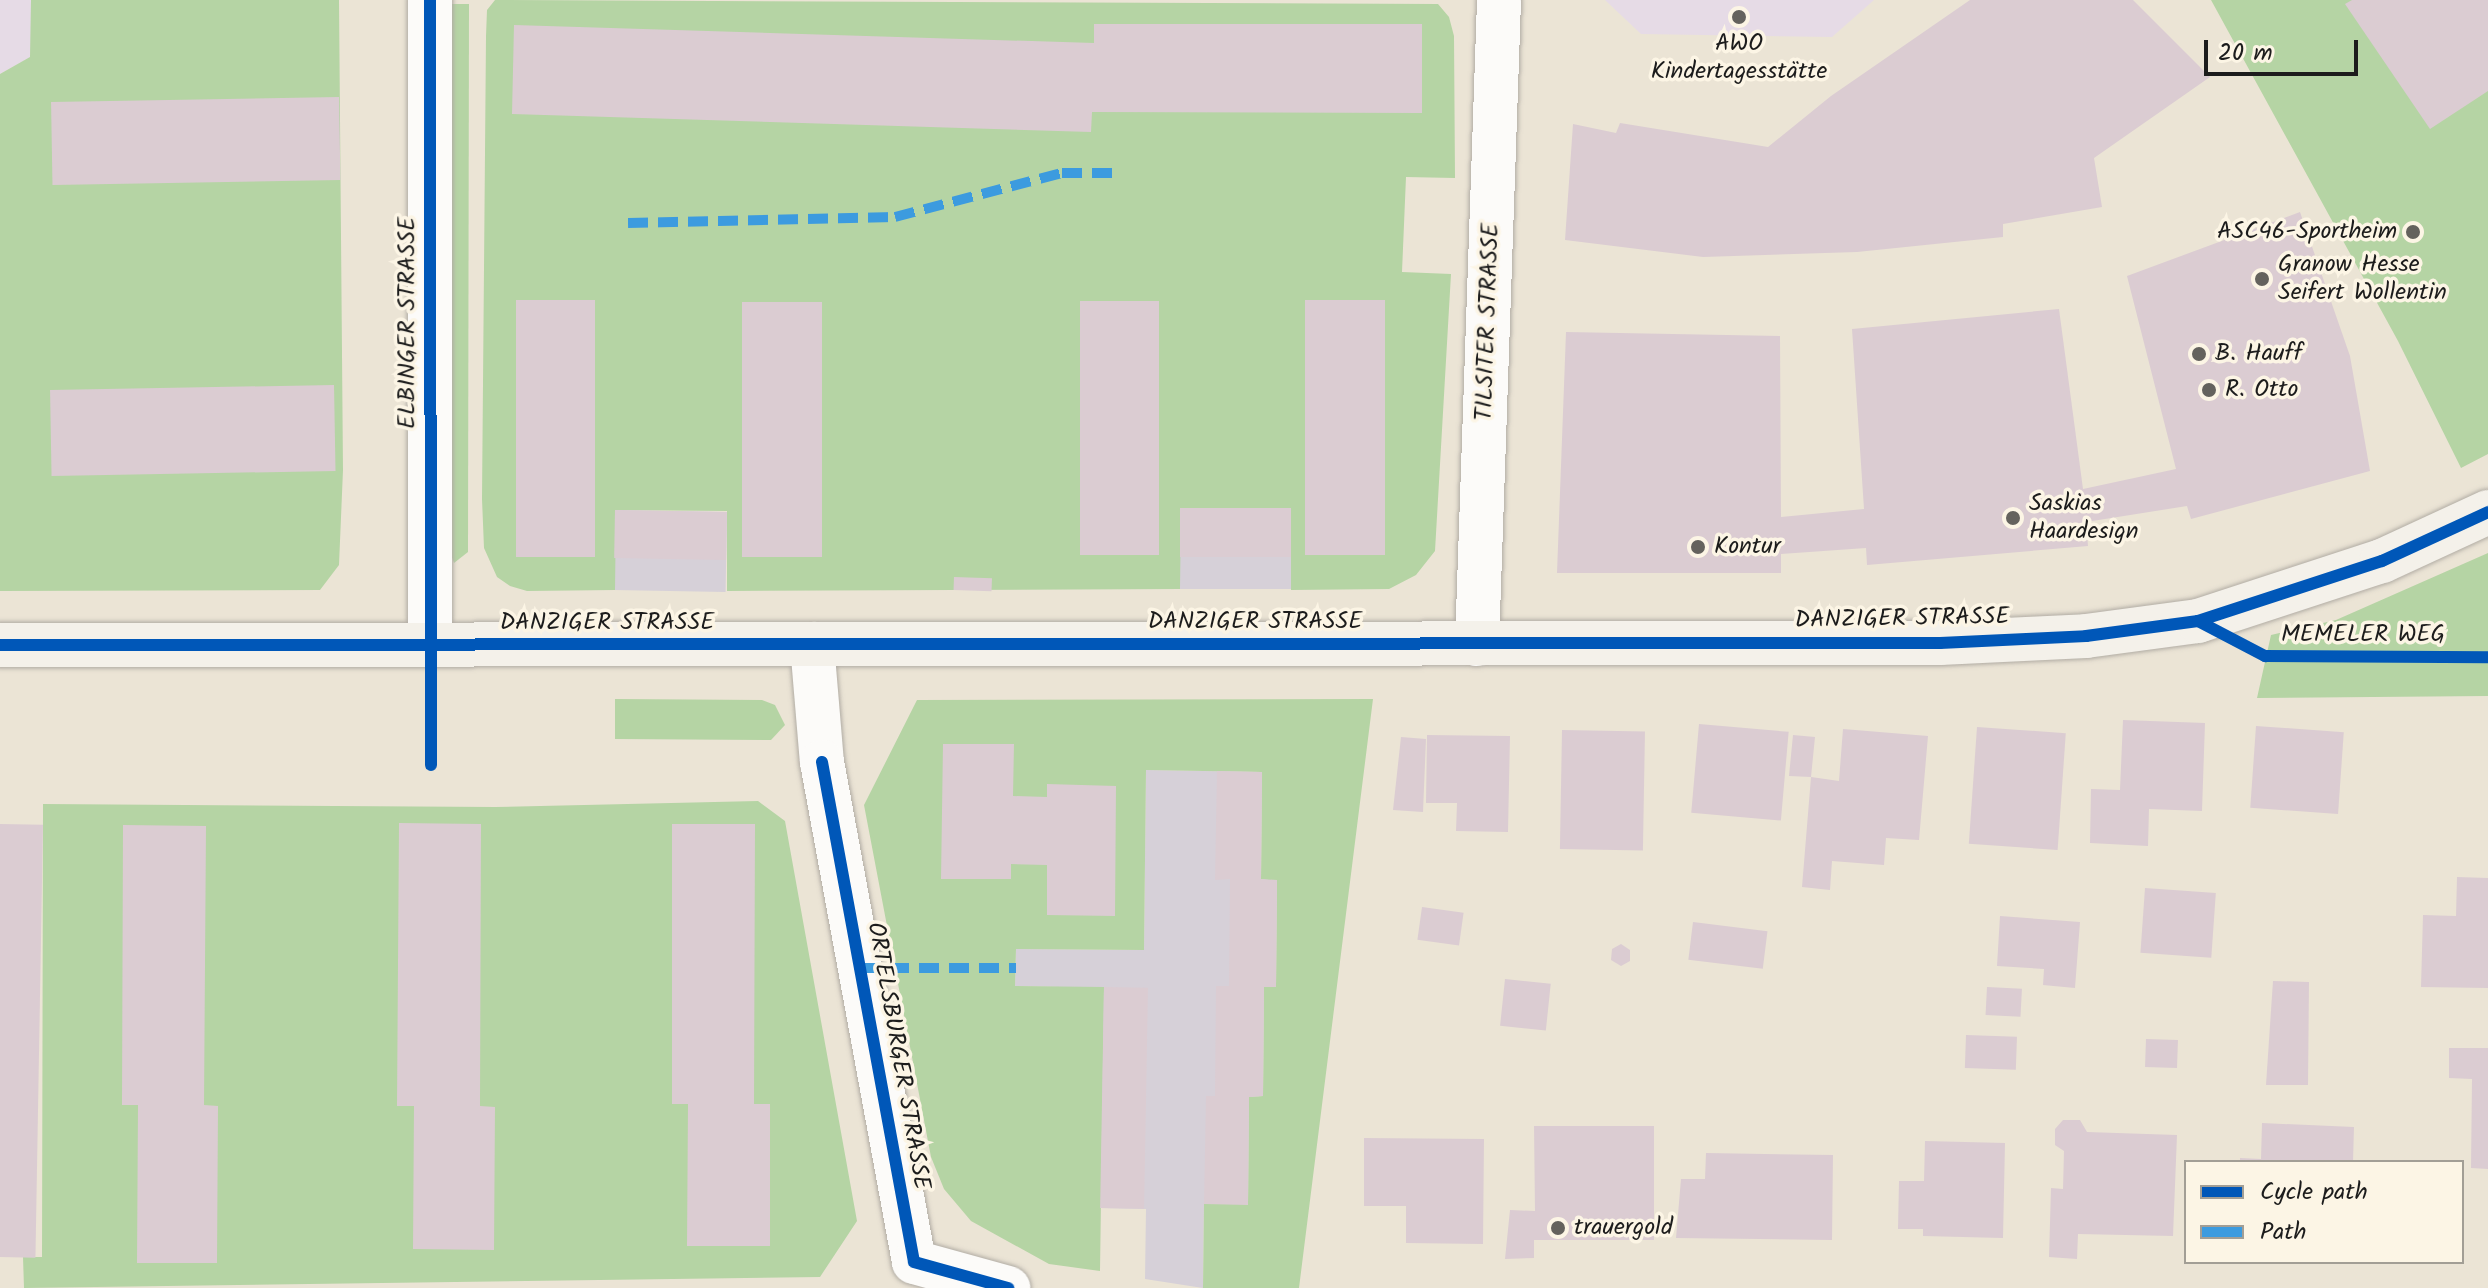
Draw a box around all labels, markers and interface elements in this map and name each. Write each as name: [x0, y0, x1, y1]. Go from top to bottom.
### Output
marker: AWO Kindertagesstätte: [1730, 8, 1748, 26]
scale bar: [2208, 24, 2362, 74]
place label: AWO Kindertagesstätte: [1651, 30, 1827, 86]
text: 20 m: [2218, 34, 2273, 73]
street label: ELBINGER STRASSE: [394, 217, 422, 429]
place label: ASC46-Sportheim: [2217, 218, 2397, 246]
street label: TILSITER STRASSE: [1470, 223, 1506, 421]
marker: ASC46-Sportheim: [2404, 223, 2422, 241]
place label: Granow Hesse Seifert Wollentin: [2278, 251, 2447, 307]
marker: Granow Hesse Seifert Wollentin: [2253, 270, 2271, 288]
place label: B. Hauff: [2215, 340, 2303, 368]
marker: B. Hauff: [2190, 345, 2208, 363]
place label: R. Otto: [2225, 376, 2298, 404]
marker: R. Otto: [2200, 381, 2218, 399]
place label: Saskias Haardesign: [2029, 490, 2138, 546]
marker: Saskias Haardesign: [2004, 509, 2022, 527]
place label: Kontur: [1714, 533, 1781, 561]
marker: Kontur: [1689, 538, 1707, 556]
street label: DANZIGER STRASSE: [1794, 603, 2010, 635]
street label: DANZIGER STRASSE: [1148, 608, 1362, 636]
street label: DANZIGER STRASSE: [500, 609, 714, 637]
street label: MEMELER WEG: [2281, 621, 2445, 649]
street label: ORTELSBURGER STRASSE: [860, 920, 936, 1192]
legend: [2184, 1160, 2464, 1264]
text: Cycle path: [2260, 1173, 2368, 1212]
text: Path: [2260, 1213, 2306, 1252]
place label: trauergold: [1574, 1214, 1673, 1242]
marker: trauergold: [1549, 1219, 1567, 1237]

